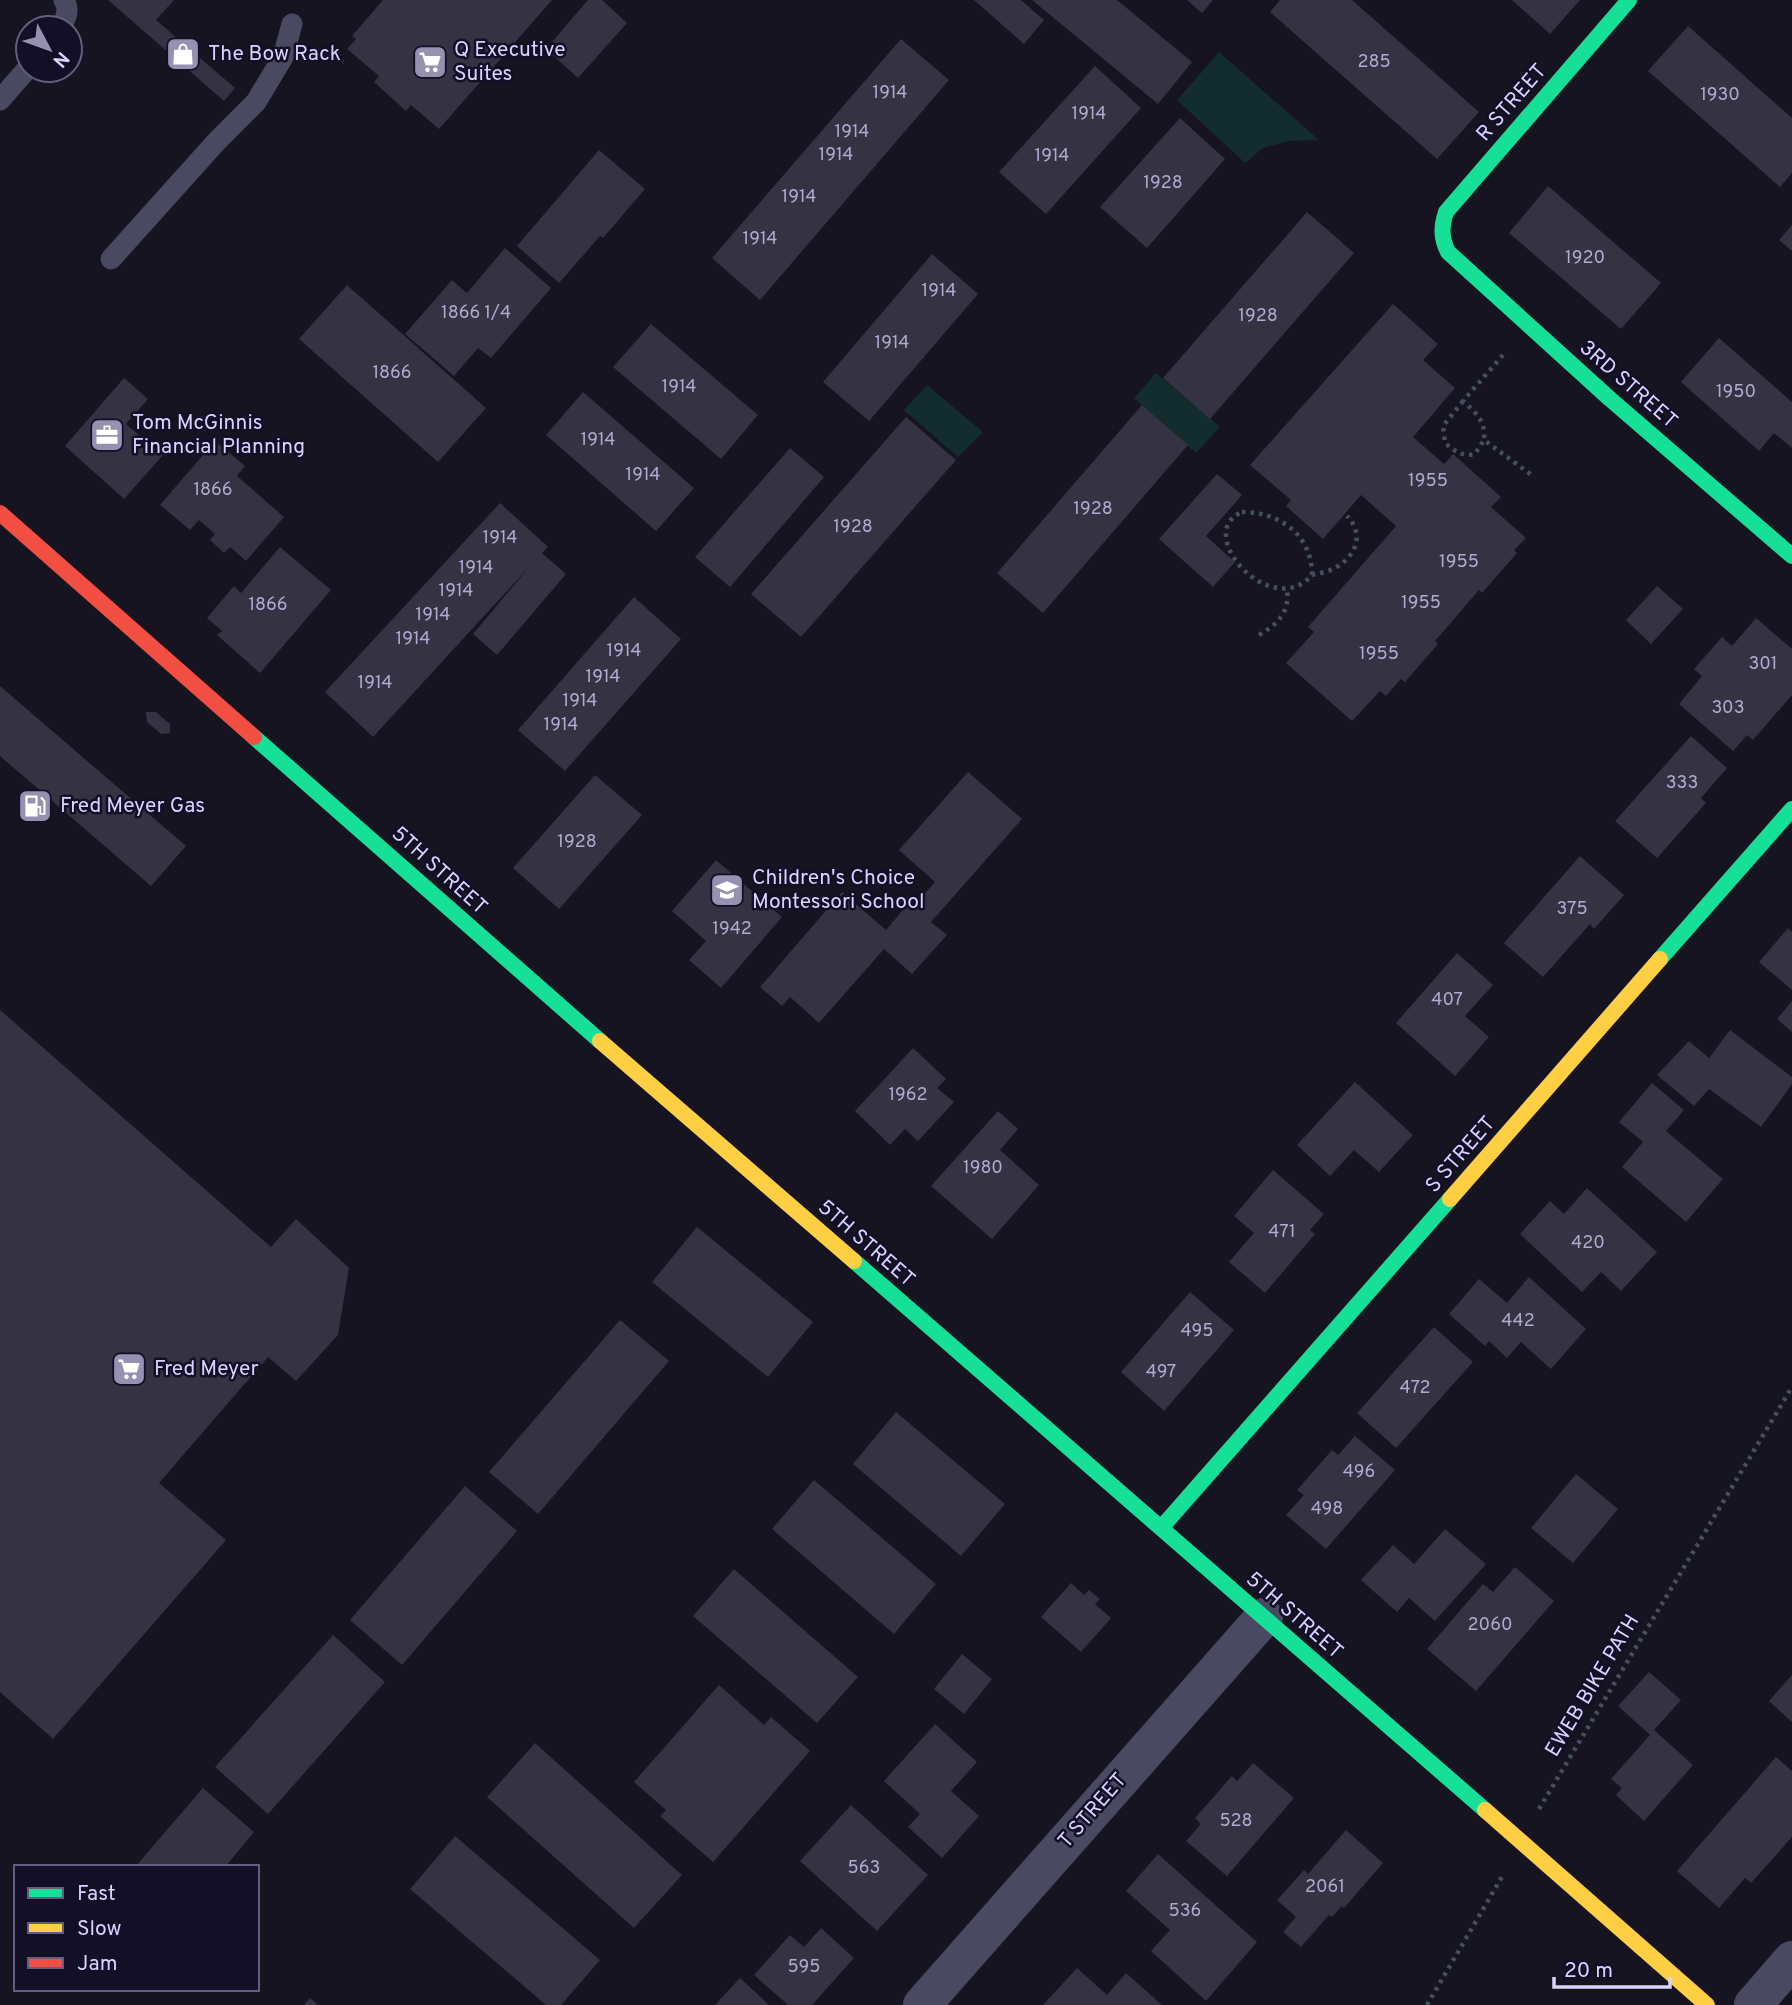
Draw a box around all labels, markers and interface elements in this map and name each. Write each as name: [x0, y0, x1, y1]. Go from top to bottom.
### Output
north arrow: [14, 14, 84, 84]
shop icon: The Bow Rack: [164, 35, 202, 73]
place label: Q Executive Suites: [454, 37, 566, 88]
place label: The Bow Rack: [208, 41, 341, 68]
supermarket icon: Q Executive Suites: [411, 43, 449, 81]
text: N: [47, 46, 74, 72]
house number: 285: [1357, 51, 1391, 74]
street label: R STREET: [1471, 59, 1553, 147]
house number: 1914: [873, 82, 908, 105]
house number: 1930: [1700, 84, 1740, 107]
house number: 1914: [1072, 103, 1107, 126]
house number: 1914: [835, 121, 870, 144]
house number: 1914: [819, 144, 854, 167]
house number: 1914: [1035, 145, 1070, 168]
house number: 1928: [1143, 172, 1183, 195]
house number: 1914: [782, 186, 817, 209]
house number: 1914: [743, 228, 778, 251]
house number: 1920: [1565, 247, 1605, 270]
house number: 1914: [922, 280, 957, 303]
house number: 1866 1/4: [441, 302, 511, 325]
house number: 1928: [1238, 305, 1278, 328]
house number: 1914: [875, 332, 910, 355]
street label: 3RD STREET: [1573, 335, 1683, 435]
house number: 1866: [372, 362, 412, 385]
house number: 1914: [662, 376, 697, 399]
house number: 1950: [1716, 381, 1756, 404]
place label: Tom McGinnis Financial Planning: [132, 410, 305, 461]
office icon: Tom McGinnis Financial Planning: [88, 416, 126, 454]
house number: 1914: [581, 429, 616, 452]
house number: 1914: [626, 464, 661, 487]
house number: 1955: [1408, 470, 1448, 493]
house number: 1866: [193, 479, 233, 502]
house number: 1928: [1073, 498, 1113, 521]
house number: 1928: [833, 516, 873, 539]
house number: 1914: [483, 527, 518, 550]
house number: 1955: [1439, 551, 1479, 574]
house number: 1914: [459, 557, 494, 580]
house number: 1914: [439, 580, 474, 603]
house number: 1955: [1401, 592, 1441, 615]
house number: 1866: [248, 594, 288, 617]
house number: 1914: [416, 604, 451, 627]
house number: 1914: [396, 628, 431, 651]
house number: 1914: [607, 640, 642, 663]
house number: 1955: [1359, 643, 1399, 666]
house number: 301: [1749, 653, 1777, 676]
house number: 1914: [586, 666, 621, 689]
house number: 1914: [358, 672, 393, 695]
house number: 1914: [563, 690, 598, 713]
house number: 303: [1711, 697, 1745, 720]
house number: 1914: [544, 714, 579, 737]
house number: 333: [1666, 772, 1698, 795]
fuel station icon: Fred Meyer Gas: [16, 787, 54, 825]
place label: Fred Meyer Gas: [60, 793, 205, 820]
street label: 5TH STREET: [385, 821, 493, 921]
house number: 1928: [557, 831, 597, 854]
place label: Children's Choice Montessori School: [752, 865, 924, 916]
school or university icon: Children's Choice Montessori School: [708, 871, 746, 909]
house number: 375: [1556, 898, 1588, 921]
house number: 1942: [712, 918, 752, 941]
house number: 407: [1431, 989, 1463, 1012]
house number: 1962: [888, 1084, 928, 1107]
street label: S STREET: [1420, 1111, 1502, 1199]
house number: 1980: [963, 1157, 1003, 1180]
street label: 5TH STREET: [812, 1194, 920, 1294]
house number: 471: [1268, 1221, 1296, 1244]
house number: 420: [1571, 1232, 1605, 1255]
house number: 442: [1501, 1310, 1535, 1333]
house number: 495: [1181, 1320, 1213, 1343]
supermarket icon: Fred Meyer: [110, 1350, 148, 1388]
place label: Fred Meyer: [154, 1356, 259, 1383]
house number: 497: [1146, 1361, 1176, 1384]
house number: 472: [1399, 1377, 1431, 1400]
house number: 496: [1343, 1461, 1375, 1484]
house number: 498: [1311, 1498, 1343, 1521]
street label: 5TH STREET: [1240, 1566, 1348, 1666]
street label: EWEB BIKE PATH: [1540, 1610, 1646, 1762]
house number: 2060: [1468, 1614, 1512, 1637]
street label: T STREET: [1053, 1767, 1133, 1855]
house number: 528: [1219, 1810, 1253, 1833]
house number: 563: [848, 1857, 880, 1880]
legend: [14, 1865, 259, 1991]
house number: 2061: [1305, 1876, 1345, 1899]
text: Fast: [77, 1881, 116, 1908]
house number: 536: [1169, 1900, 1201, 1923]
text: Slow: [77, 1916, 122, 1943]
scale bar: [1554, 1946, 1670, 1990]
text: Jam: [77, 1951, 118, 1978]
house number: 595: [788, 1956, 820, 1979]
text: 20 m: [1564, 1958, 1613, 1985]

